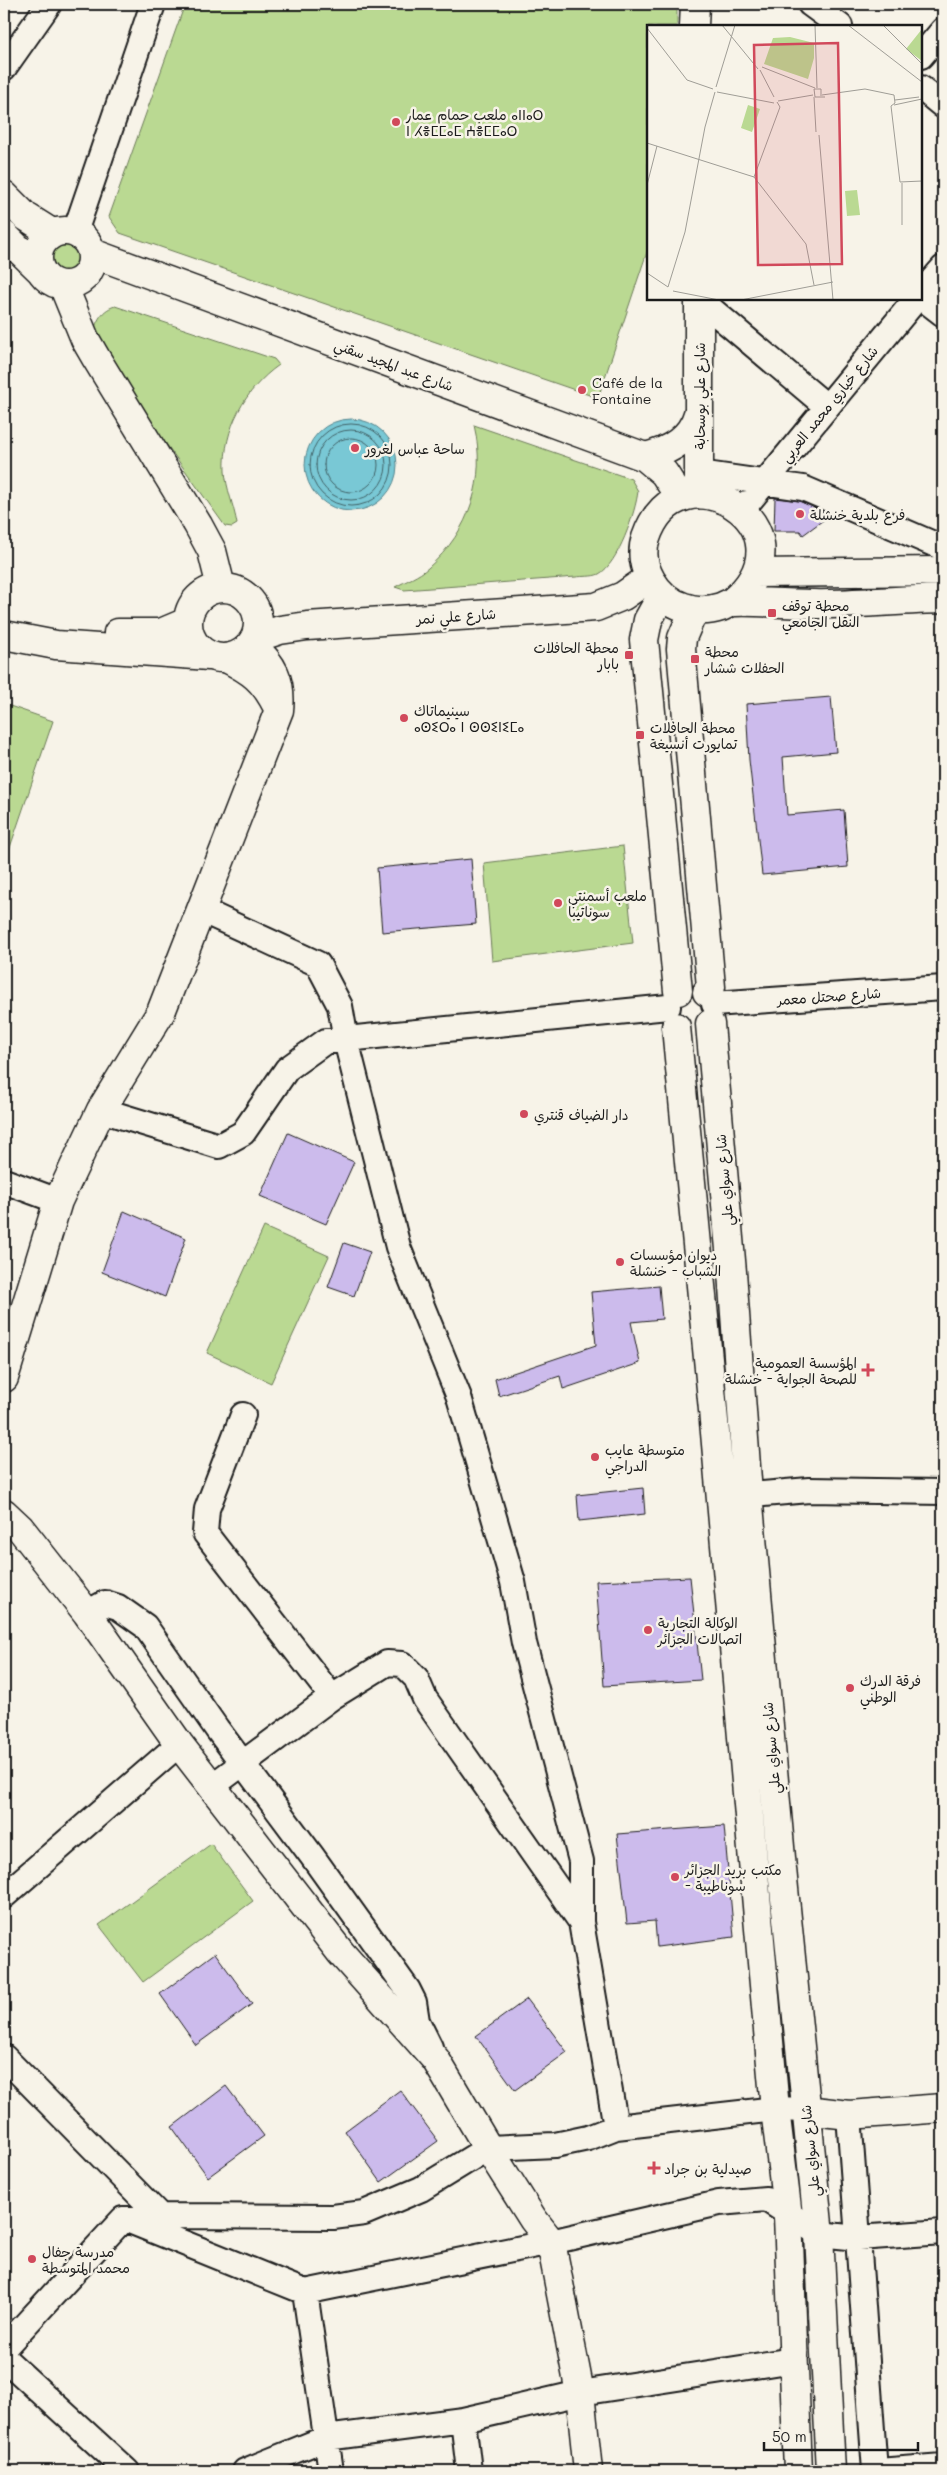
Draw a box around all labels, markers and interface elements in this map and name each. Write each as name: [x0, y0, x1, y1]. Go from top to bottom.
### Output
inset map: [647, 25, 922, 300]
place label: ملعب حمام عمار ⴰⵏⵏⴰⵔ ⵏ ⵃⴻⵎⵎⴰⵎ ⵄⴻⵎⵎⴰⵔ: [405, 105, 543, 140]
marker: ملعب حمام عمار ⴰⵏⵏⴰⵔ ⵏ ⵃⴻⵎⵎⴰⵎ ⵄⴻⵎⵎⴰⵔ: [390, 116, 402, 128]
street label: شارع عبد المجيد سقني: [331, 335, 456, 399]
street label: شارع خياري محمد العربي: [776, 342, 885, 469]
street label: شارع علي بوسحابة: [690, 343, 713, 449]
place label: Café de la Fontaine: [592, 373, 663, 408]
marker: Café de la Fontaine: [576, 384, 588, 396]
place label: ساحة عباس لغرور: [364, 439, 465, 458]
marker: ساحة عباس لغرور: [349, 442, 361, 454]
place label: فرع بلدية خنشلة: [810, 505, 905, 526]
marker: فرع بلدية خنشلة: [794, 508, 806, 520]
place label: محطة توقف النقل الجامعي: [782, 596, 860, 635]
street label: شارع علي نمر: [415, 604, 497, 632]
marker: محطة توقف النقل الجامعي: [766, 607, 778, 619]
place label: محطة الحافلات بابار: [533, 638, 619, 673]
place label: محطة الحفلات ششار: [704, 642, 784, 677]
marker: محطة الحافلات بابار: [623, 649, 635, 661]
marker: محطة الحفلات ششار: [689, 653, 701, 665]
place label: سينيماتاك ⴰⵙⵉⵔⴰ ⵏ ⵙⵙⵉⵏⵉⵎⴰ: [414, 701, 525, 736]
marker: سينيماتاك ⴰⵙⵉⵔⴰ ⵏ ⵙⵙⵉⵏⵉⵎⴰ: [398, 712, 410, 724]
place label: محطة الحافلات تمايورت أنسيغة: [650, 718, 738, 753]
marker: محطة الحافلات تمايورت أنسيغة: [634, 729, 646, 741]
place label: ملعب أسمنتي سوناتيبا: [568, 886, 647, 921]
marker: ملعب أسمنتي سوناتيبا: [552, 897, 564, 909]
street label: شارع صحتل معمر: [775, 983, 882, 1010]
place label: دار الضياف قنتري: [534, 1105, 629, 1126]
marker: دار الضياف قنتري: [518, 1108, 530, 1120]
street label: شارع سواي علي: [711, 1133, 741, 1227]
place label: ديوان مؤسسات الشباب - خنشلة: [630, 1245, 721, 1280]
marker: ديوان مؤسسات الشباب - خنشلة: [614, 1256, 626, 1268]
place label: المؤسسة العمومية للصحة الجواية - خنشلة: [725, 1353, 857, 1388]
marker: المؤسسة العمومية للصحة الجواية - خنشلة: [861, 1363, 875, 1377]
place label: متوسطة عايب الدراجي: [605, 1440, 685, 1479]
marker: متوسطة عايب الدراجي: [589, 1451, 601, 1463]
place label: الوكالة التجارية اتصالات الجزائر: [657, 1613, 742, 1648]
marker: الوكالة التجارية اتصالات الجزائر: [642, 1624, 654, 1636]
place label: فرقة الدرك الوطني: [860, 1671, 921, 1710]
marker: فرقة الدرك الوطني: [844, 1682, 856, 1694]
street label: شارع سواي علي: [758, 1701, 788, 1795]
place label: مكتب بريد الجزائر - سوناطيبة: [684, 1860, 782, 1895]
marker: مكتب بريد الجزائر - سوناطيبة: [669, 1871, 681, 1883]
street label: شارع سواي علي: [796, 2104, 828, 2198]
place label: صيدلية بن جراد: [664, 2159, 752, 2178]
marker: صيدلية بن جراد: [648, 2162, 660, 2174]
place label: مدرسة جفال محمد المتوسطة: [42, 2242, 130, 2277]
marker: مدرسة جفال محمد المتوسطة: [26, 2253, 38, 2265]
scale bar: [764, 2420, 918, 2452]
text: 50 m: [772, 2426, 807, 2446]

